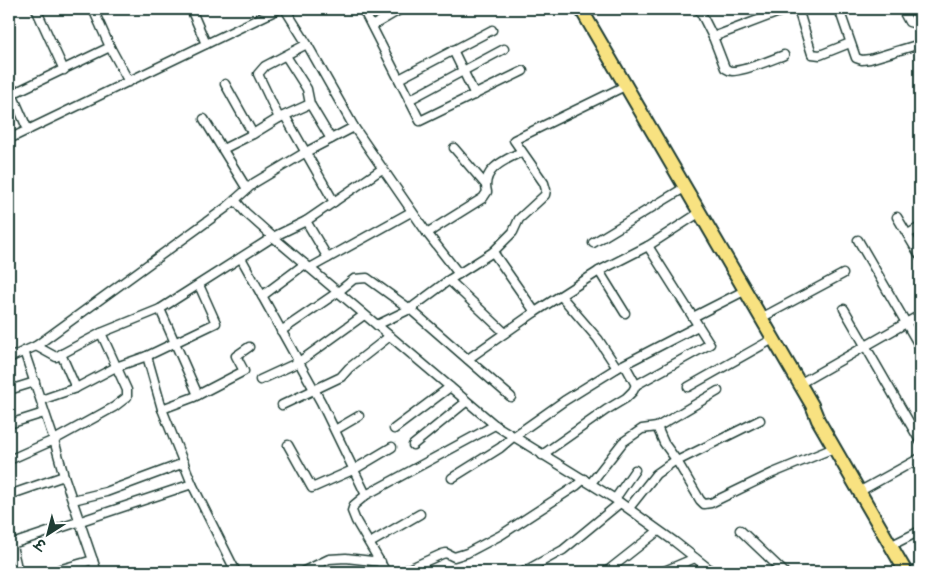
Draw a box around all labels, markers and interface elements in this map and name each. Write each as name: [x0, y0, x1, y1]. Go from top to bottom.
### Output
north arrow: [22, 508, 72, 558]
text: उ: [29, 534, 51, 557]

